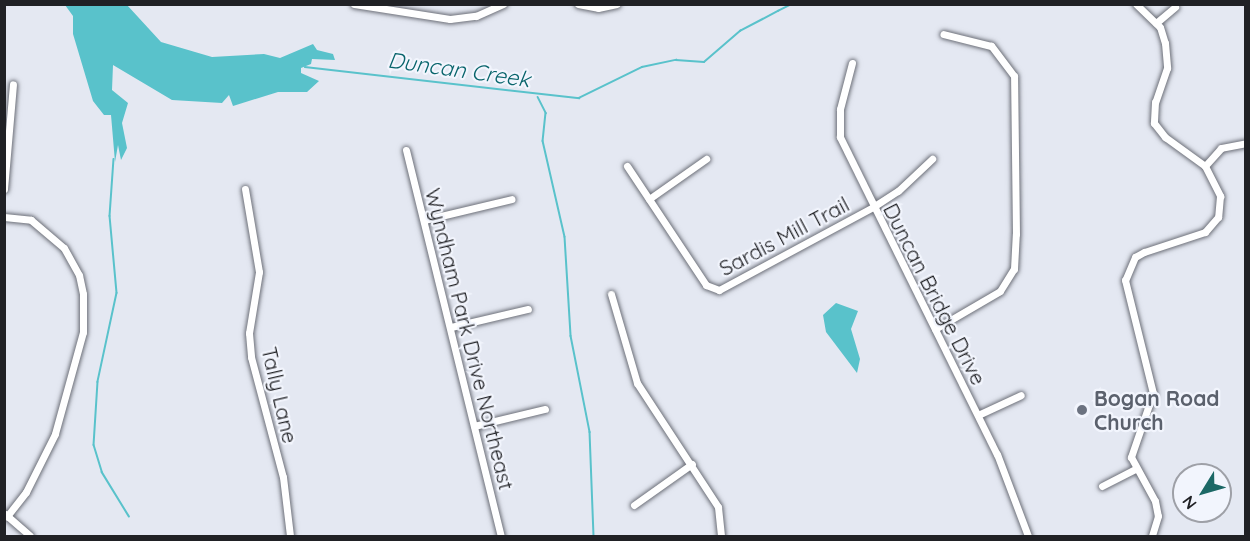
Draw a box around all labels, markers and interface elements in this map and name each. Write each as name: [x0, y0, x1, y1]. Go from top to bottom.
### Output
water label: Duncan Creek: [386, 47, 532, 93]
street label: Wyndham Park Drive Northeast: [420, 186, 520, 492]
street label: Sardis Mill Trail: [715, 191, 853, 281]
street label: Duncan Bridge Drive: [878, 199, 992, 389]
street label: Tally Lane: [257, 344, 303, 446]
place label: Bogan Road Church: [1094, 385, 1220, 435]
marker: Bogan Road Church: [1075, 403, 1089, 417]
north arrow: [1172, 463, 1232, 523]
text: N: [1178, 492, 1201, 513]

